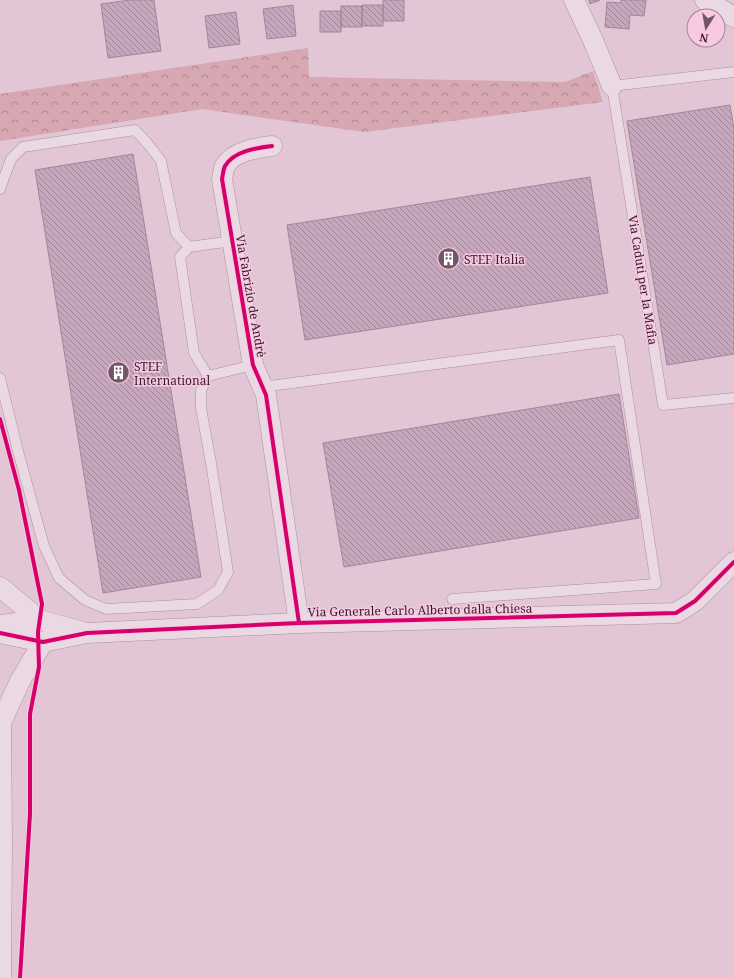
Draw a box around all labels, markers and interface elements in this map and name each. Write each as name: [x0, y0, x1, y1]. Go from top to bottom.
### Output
north arrow: [686, 8, 726, 48]
text: N: [698, 30, 710, 46]
street label: Via Caduti per la Mafia: [624, 214, 662, 346]
street label: Via Fabrizio de Andrè: [232, 233, 270, 359]
building icon: STEF Italia: [435, 246, 461, 272]
place label: STEF Italia: [464, 251, 525, 268]
place label: STEF International: [134, 358, 210, 389]
building icon: STEF International: [105, 360, 131, 386]
street label: Via Generale Carlo Alberto dalla Chiesa: [308, 600, 533, 620]

